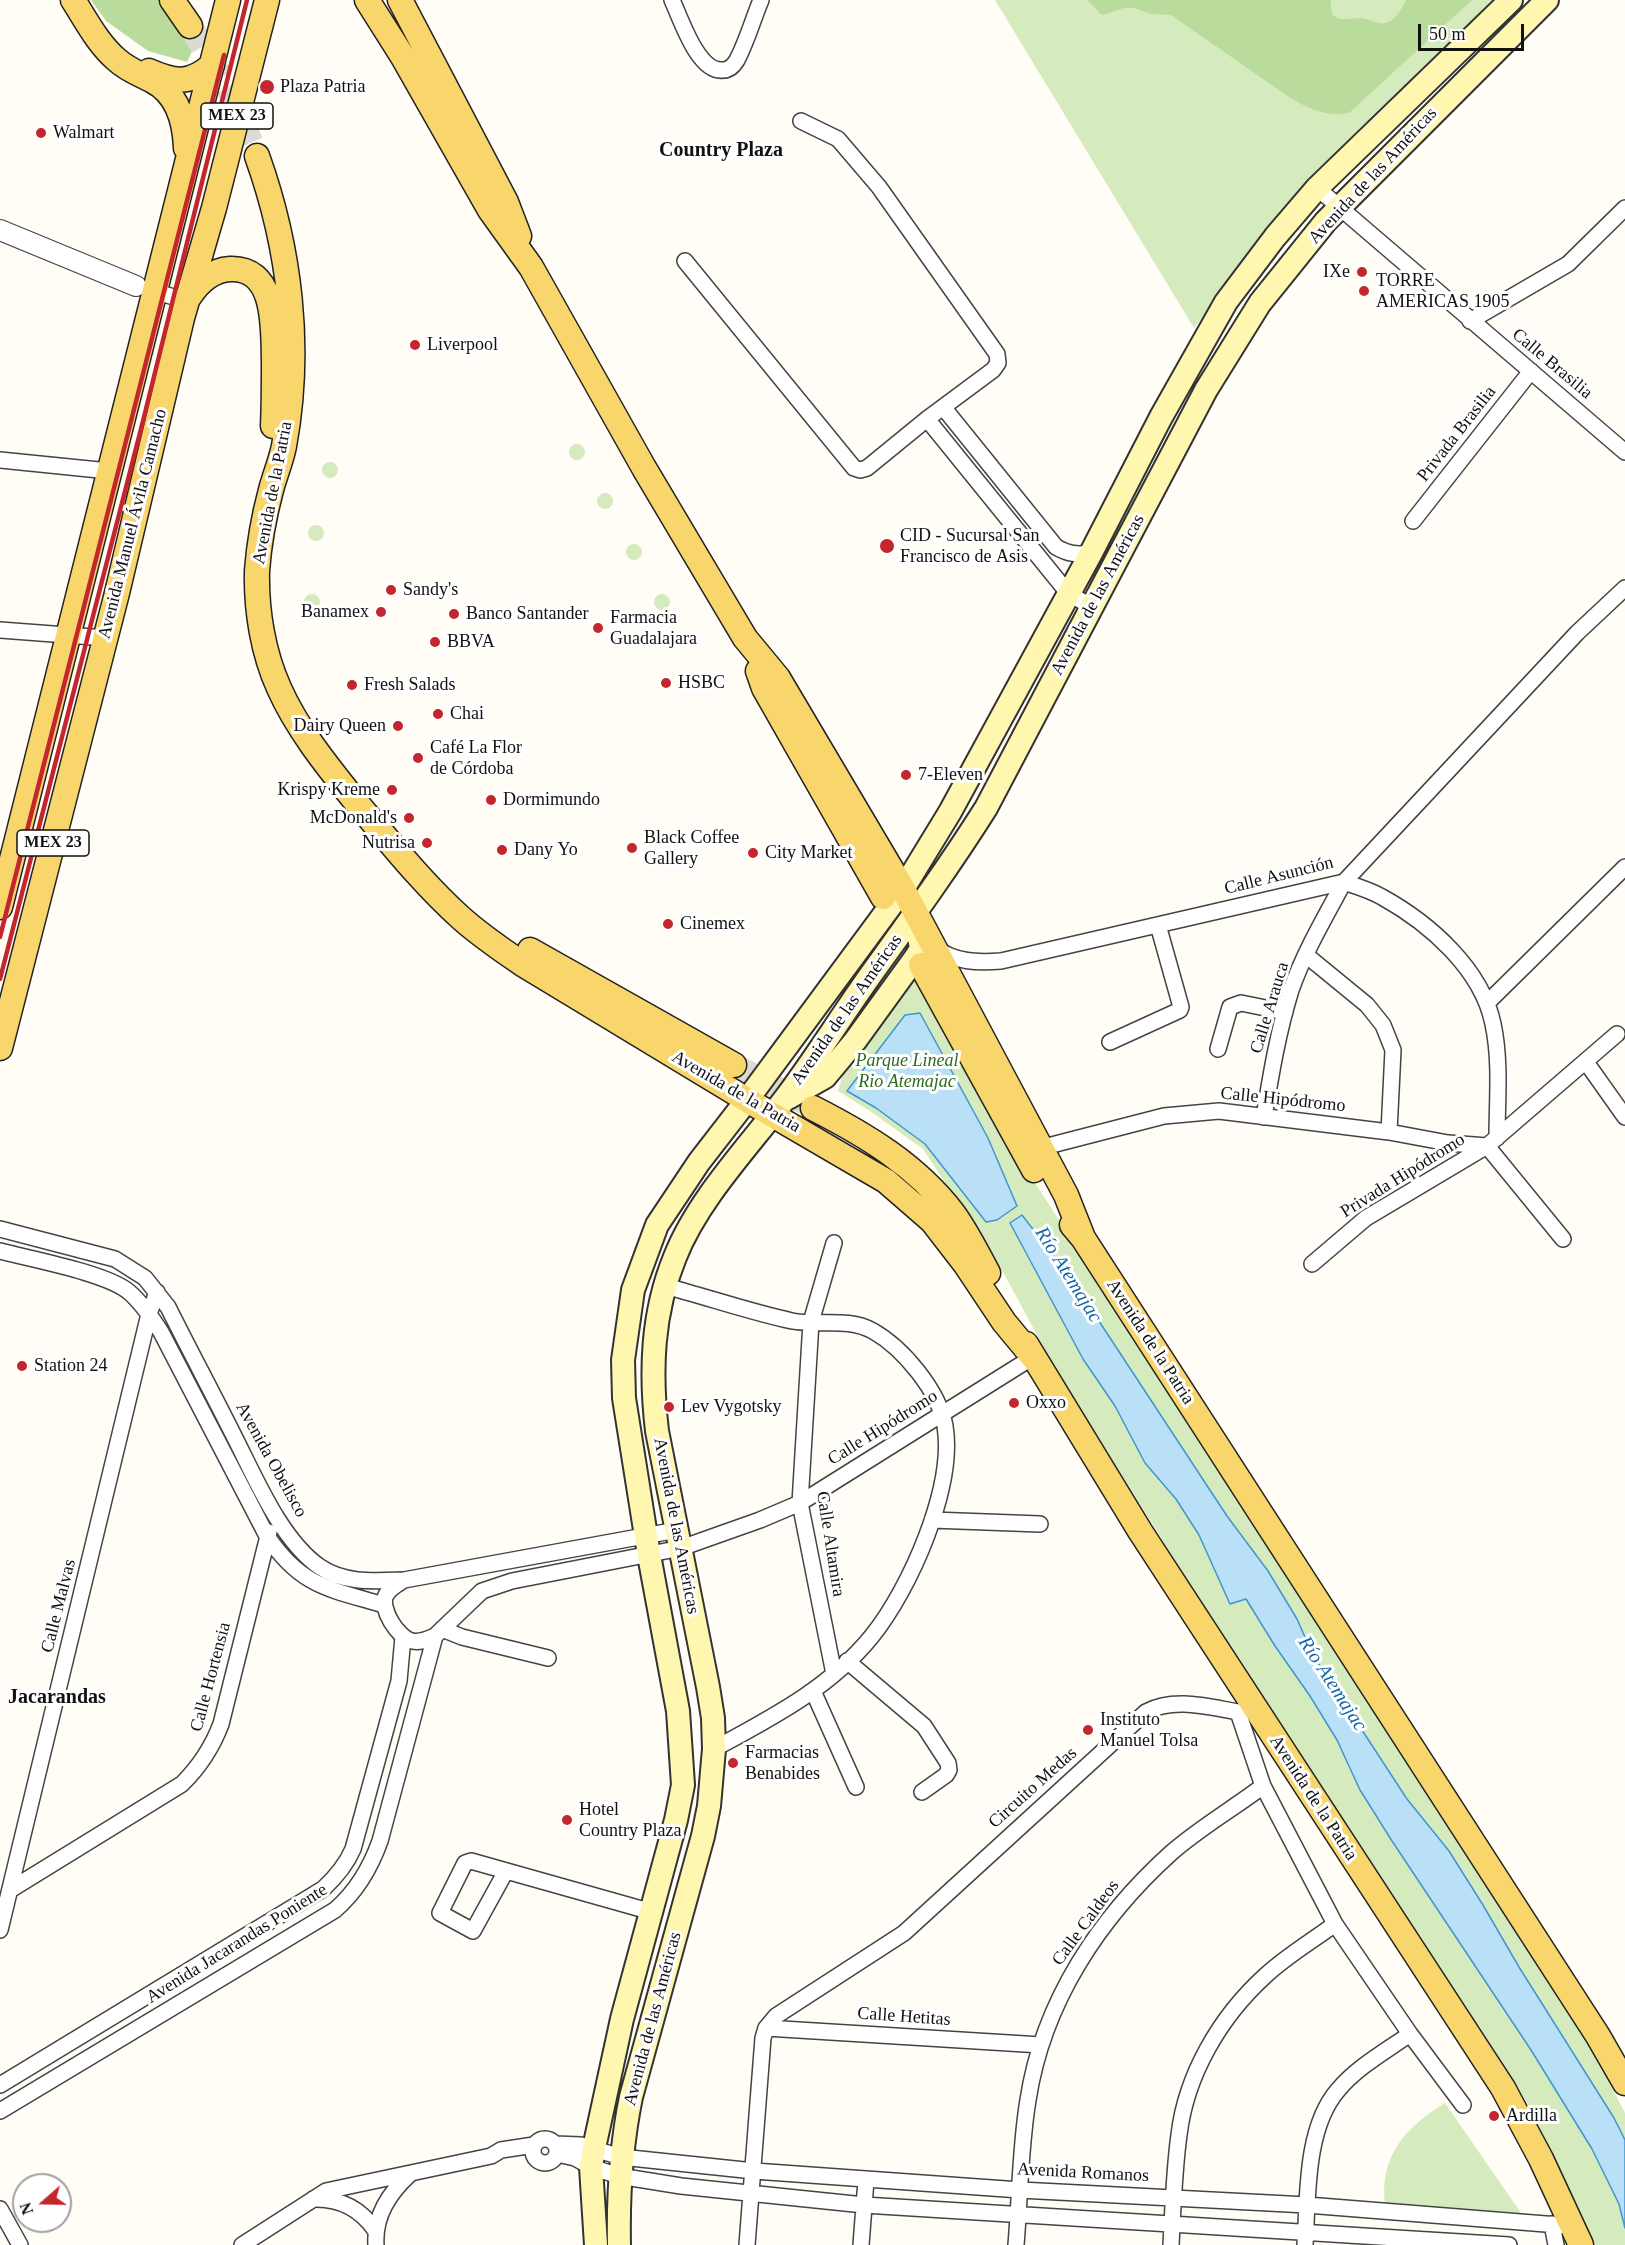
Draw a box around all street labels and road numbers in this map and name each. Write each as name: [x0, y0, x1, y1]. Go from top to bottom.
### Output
road number: MEX 23: [201, 103, 273, 129]
street label: Avenida de las Américas: [1304, 103, 1442, 249]
street label: Calle Brasilia: [1507, 324, 1597, 404]
street label: Privada Brasilia: [1413, 382, 1501, 486]
street label: Avenida Manuel Ávila Camacho: [94, 407, 172, 641]
street label: Avenida de la Patria: [249, 420, 297, 566]
street label: Avenida de las Américas: [1046, 511, 1150, 679]
road number: MEX 23: [17, 830, 89, 856]
street label: Calle Asunción: [1222, 852, 1336, 900]
street label: Avenida de las Américas: [787, 930, 907, 1090]
street label: Calle Arauca: [1246, 960, 1294, 1056]
street label: Avenida de la Patria: [668, 1046, 804, 1138]
street label: Calle Hipódromo: [1219, 1083, 1347, 1117]
street label: Privada Hipódromo: [1337, 1129, 1469, 1223]
street label: Avenida de la Patria: [1101, 1275, 1199, 1409]
street label: Calle Hipódromo: [824, 1386, 942, 1470]
street label: Avenida Obelisco: [230, 1399, 312, 1521]
street label: Avenida de las Américas: [648, 1436, 704, 1616]
street label: Calle Altamira: [811, 1490, 849, 1598]
street label: Calle Malvas: [37, 1557, 81, 1655]
street label: Calle Hortensia: [186, 1620, 236, 1734]
street label: Avenida de la Patria: [1264, 1731, 1362, 1865]
street label: Circuito Medas: [984, 1743, 1082, 1833]
street label: Calle Caldeos: [1048, 1876, 1124, 1970]
street label: Avenida Jacarandas Poniente: [142, 1879, 332, 2009]
street label: Avenida de las Américas: [619, 1930, 687, 2108]
street label: Calle Hetitas: [857, 2003, 951, 2031]
street label: Avenida Romanos: [1016, 2159, 1150, 2187]

